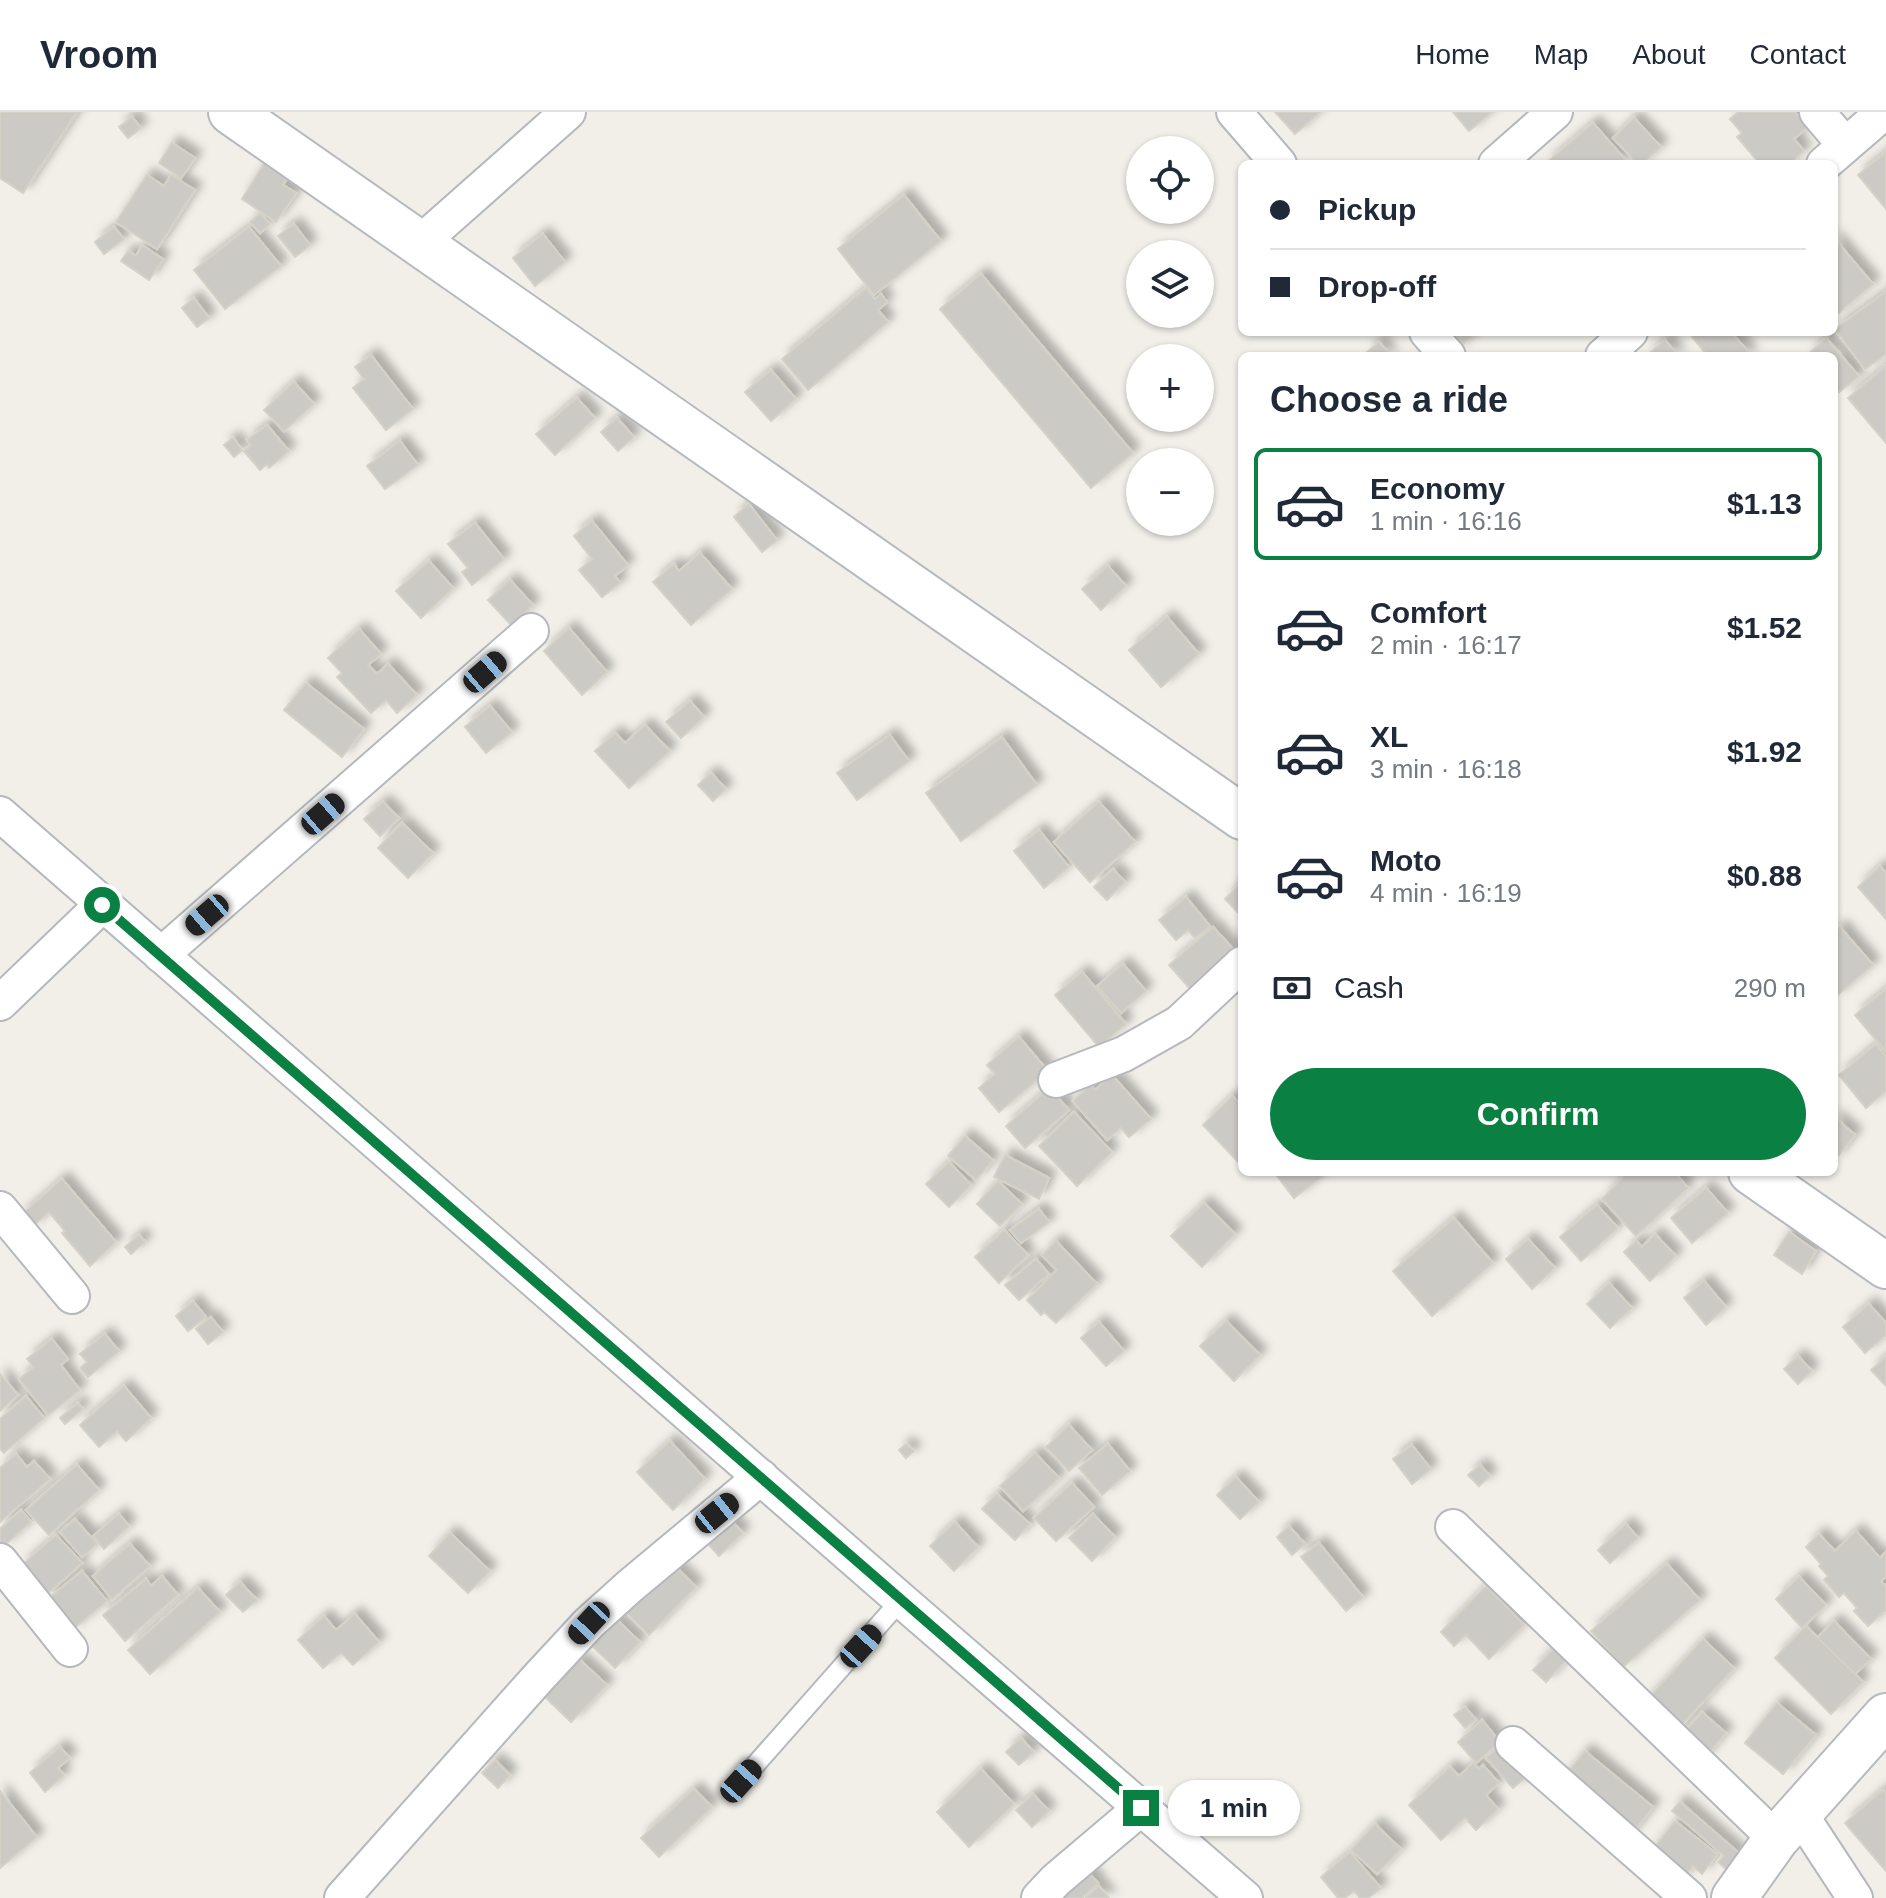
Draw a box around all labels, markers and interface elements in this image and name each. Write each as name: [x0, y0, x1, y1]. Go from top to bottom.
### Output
text: Vroom: [40, 34, 158, 76]
text: Home: [1415, 39, 1490, 70]
text: Map: [1534, 39, 1588, 70]
text: About: [1632, 39, 1706, 70]
text: Contact: [1750, 39, 1846, 70]
map controls: [1126, 136, 1214, 536]
button: locate: [1126, 136, 1214, 224]
text: Pickup: [1318, 193, 1416, 226]
button: layers: [1126, 240, 1214, 328]
text: Drop-off: [1318, 270, 1436, 303]
button: +: [1126, 344, 1214, 432]
text: Choose a ride: [1270, 379, 1508, 420]
button: −: [1126, 448, 1214, 536]
icon: car: [1274, 468, 1346, 540]
text: Economy: [1370, 472, 1505, 505]
text: $1.13: [1727, 487, 1802, 520]
text: 1 min · 16:16: [1370, 506, 1522, 536]
icon: car: [1274, 592, 1346, 664]
text: Comfort: [1370, 596, 1487, 629]
text: $1.52: [1727, 611, 1802, 644]
text: 2 min · 16:17: [1370, 630, 1522, 660]
car: [459, 647, 511, 697]
icon: car: [1274, 716, 1346, 788]
text: XL: [1370, 720, 1408, 753]
text: $1.92: [1727, 735, 1802, 768]
text: 3 min · 16:18: [1370, 754, 1522, 784]
car: [297, 789, 349, 839]
icon: car: [1274, 840, 1346, 912]
text: Moto: [1370, 844, 1442, 877]
text: $0.88: [1727, 859, 1802, 892]
text: 4 min · 16:19: [1370, 878, 1522, 908]
route start: [84, 887, 120, 923]
car: [181, 890, 233, 940]
icon: cash: [1270, 966, 1314, 1010]
text: Cash: [1334, 971, 1404, 1004]
text: 290 m: [1734, 973, 1806, 1003]
button: Confirm: [1270, 1068, 1806, 1160]
car: [691, 1489, 743, 1537]
car: [564, 1597, 614, 1649]
car: [836, 1620, 886, 1672]
car: [716, 1755, 766, 1807]
callout: 1 min: [1169, 1780, 1301, 1836]
route end: [1123, 1790, 1159, 1826]
text: 1 min: [1200, 1793, 1268, 1823]

